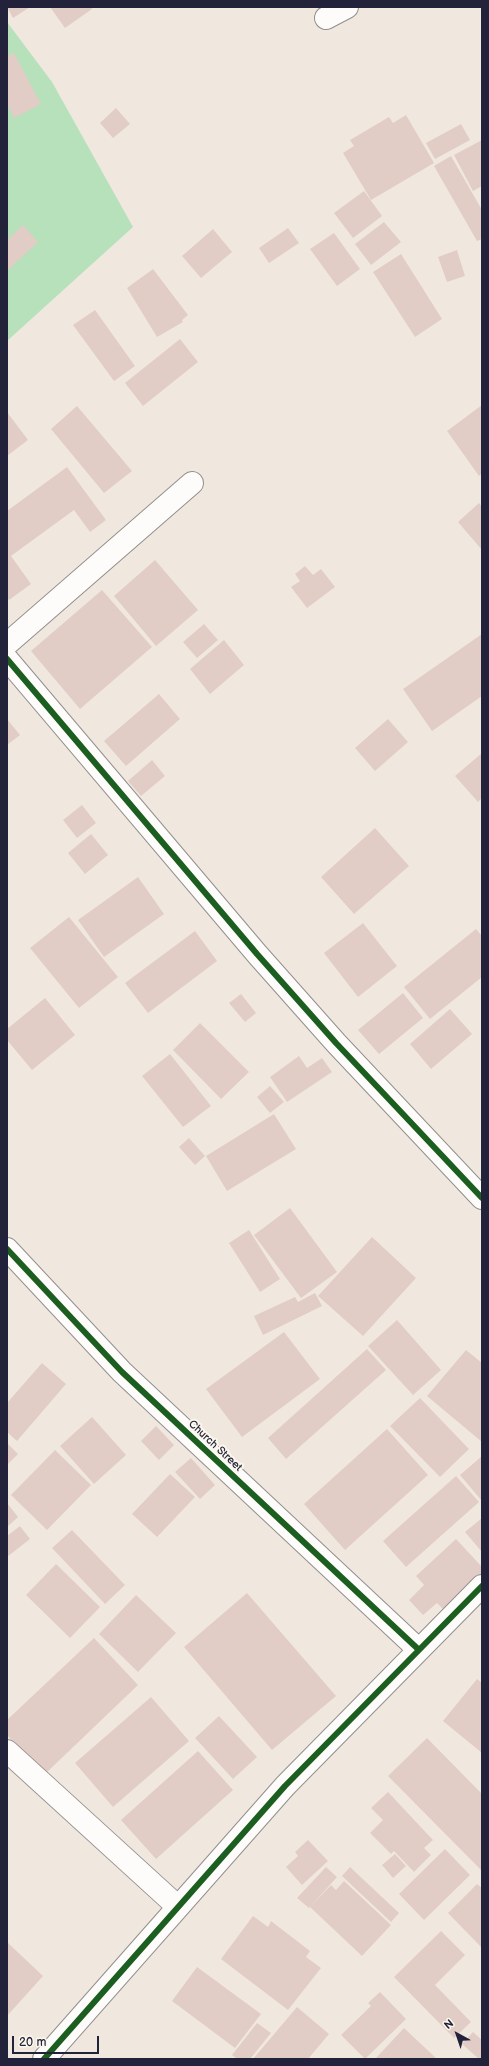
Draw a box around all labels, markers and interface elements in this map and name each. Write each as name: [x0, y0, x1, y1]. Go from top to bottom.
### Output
street label: Church Street: [185, 1418, 245, 1474]
north arrow: [437, 2014, 477, 2054]
text: N: [442, 2017, 456, 2032]
scale bar: [14, 2028, 101, 2054]
text: 20 m: [19, 2035, 46, 2050]

